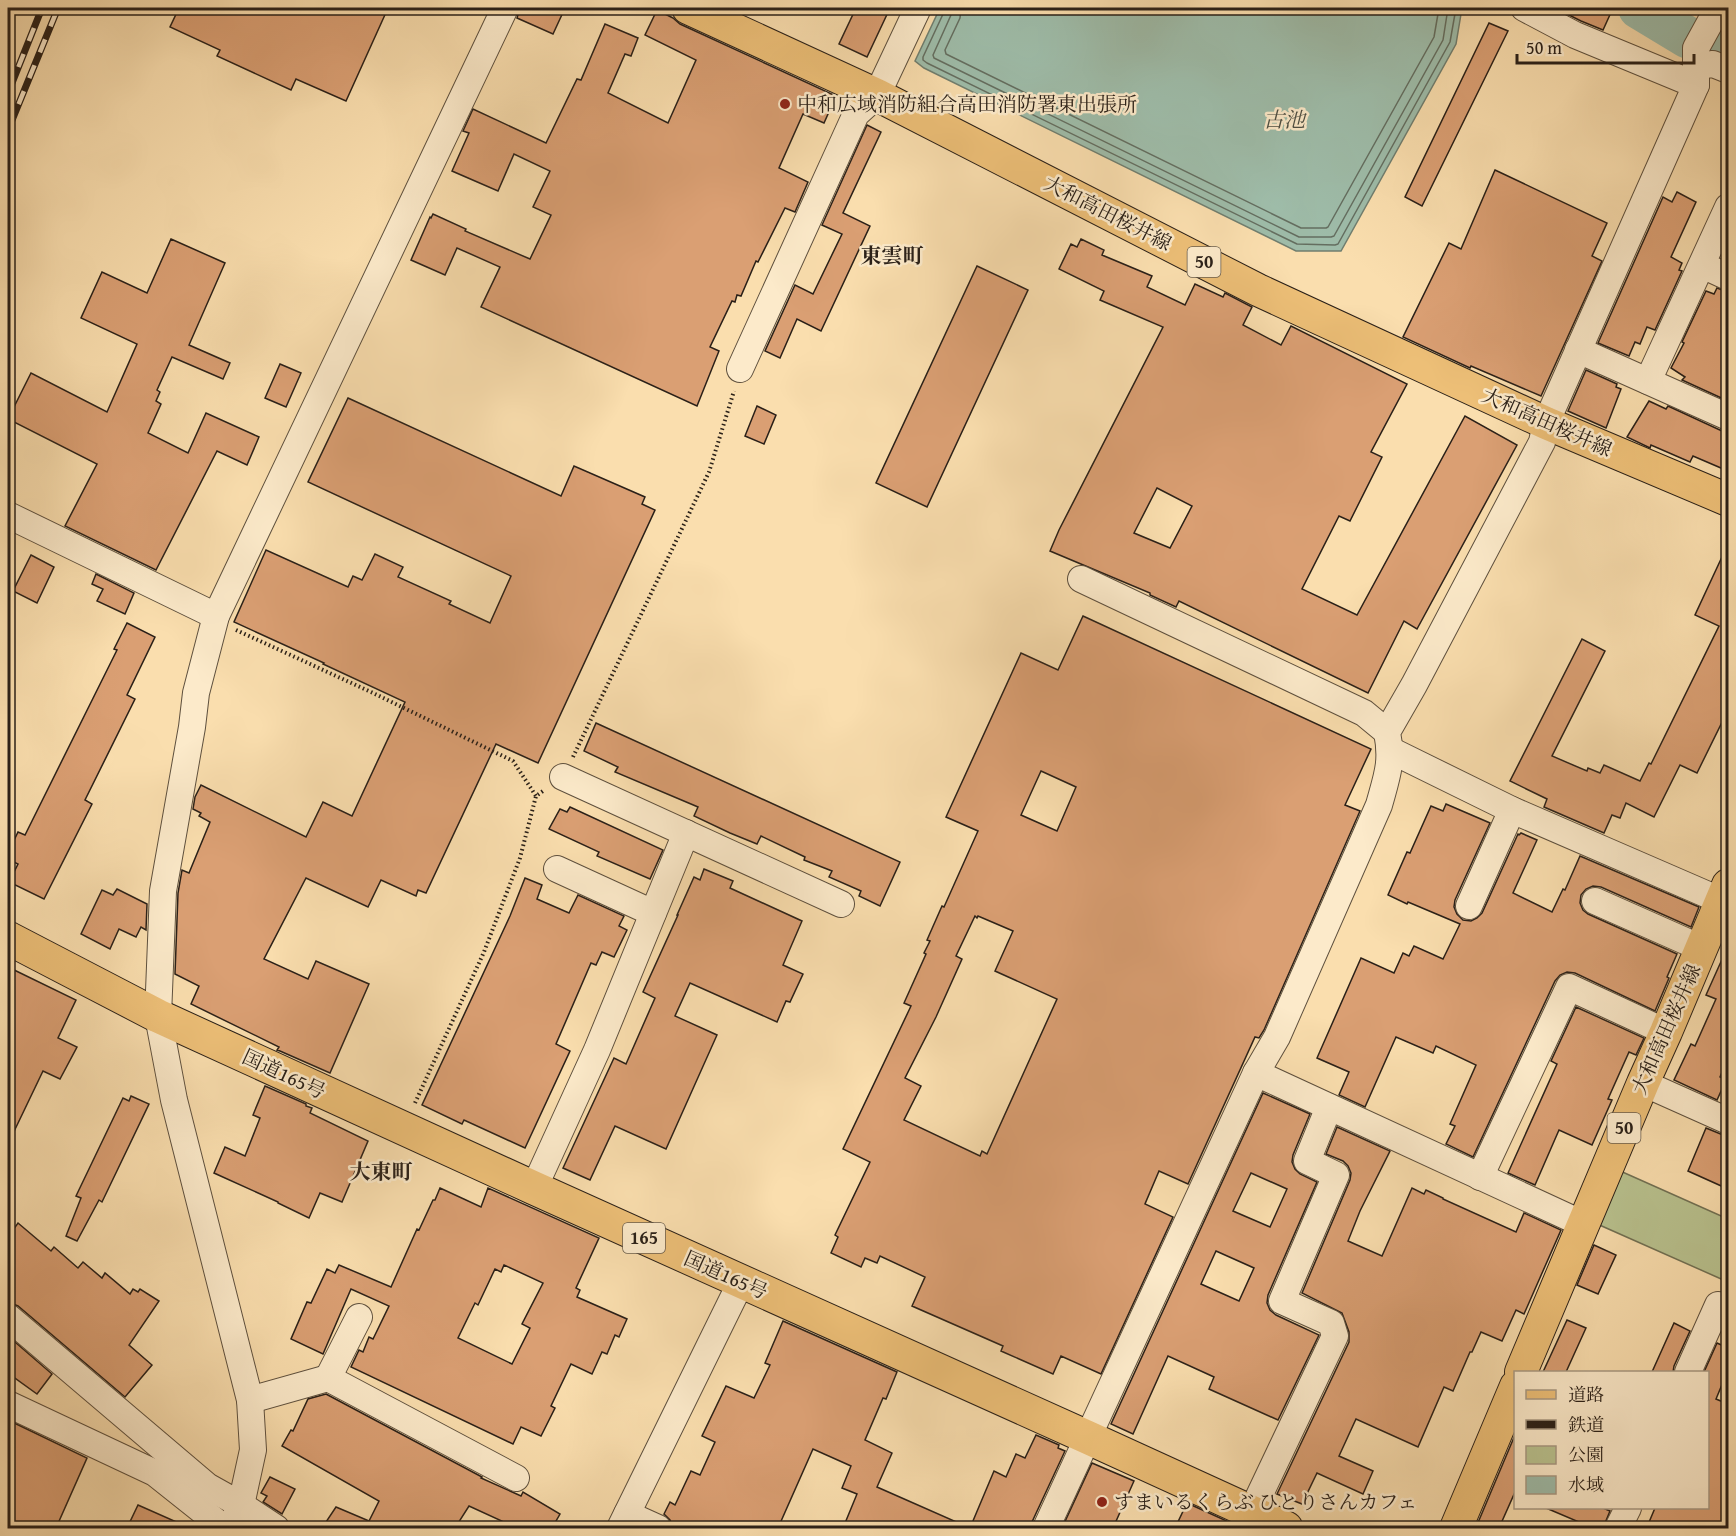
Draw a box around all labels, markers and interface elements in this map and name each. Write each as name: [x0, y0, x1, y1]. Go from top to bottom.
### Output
scale bar: [1517, 27, 1694, 65]
text: 50 m: [1526, 34, 1562, 61]
place label: 中和広域消防組合高田消防署東出張所: [797, 89, 1137, 118]
marker: 中和広域消防組合高田消防署東出張所: [778, 97, 792, 111]
water label: 古池: [1263, 104, 1307, 135]
street label: 大和高田桜井線: [1039, 168, 1177, 257]
district label: 東雲町: [861, 240, 924, 271]
road number: 50: [1188, 247, 1220, 277]
street label: 大和高田桜井線: [1477, 380, 1617, 463]
street label: 大和高田桜井線: [1624, 959, 1707, 1099]
street label: 国道165号: [238, 1042, 331, 1105]
road number: 50: [1608, 1113, 1640, 1143]
district label: 大東町: [350, 1156, 413, 1187]
road number: 165: [623, 1223, 665, 1253]
street label: 国道165号: [680, 1243, 773, 1306]
legend: [1514, 1371, 1709, 1509]
text: 道路: [1568, 1381, 1604, 1408]
text: 鉄道: [1568, 1411, 1604, 1438]
text: 公園: [1568, 1441, 1604, 1468]
text: 水域: [1568, 1471, 1604, 1498]
place label: すまいるくらぶ ひとりさんカフェ: [1114, 1487, 1417, 1516]
marker: すまいるくらぶ ひとりさんカフェ: [1095, 1495, 1109, 1509]

